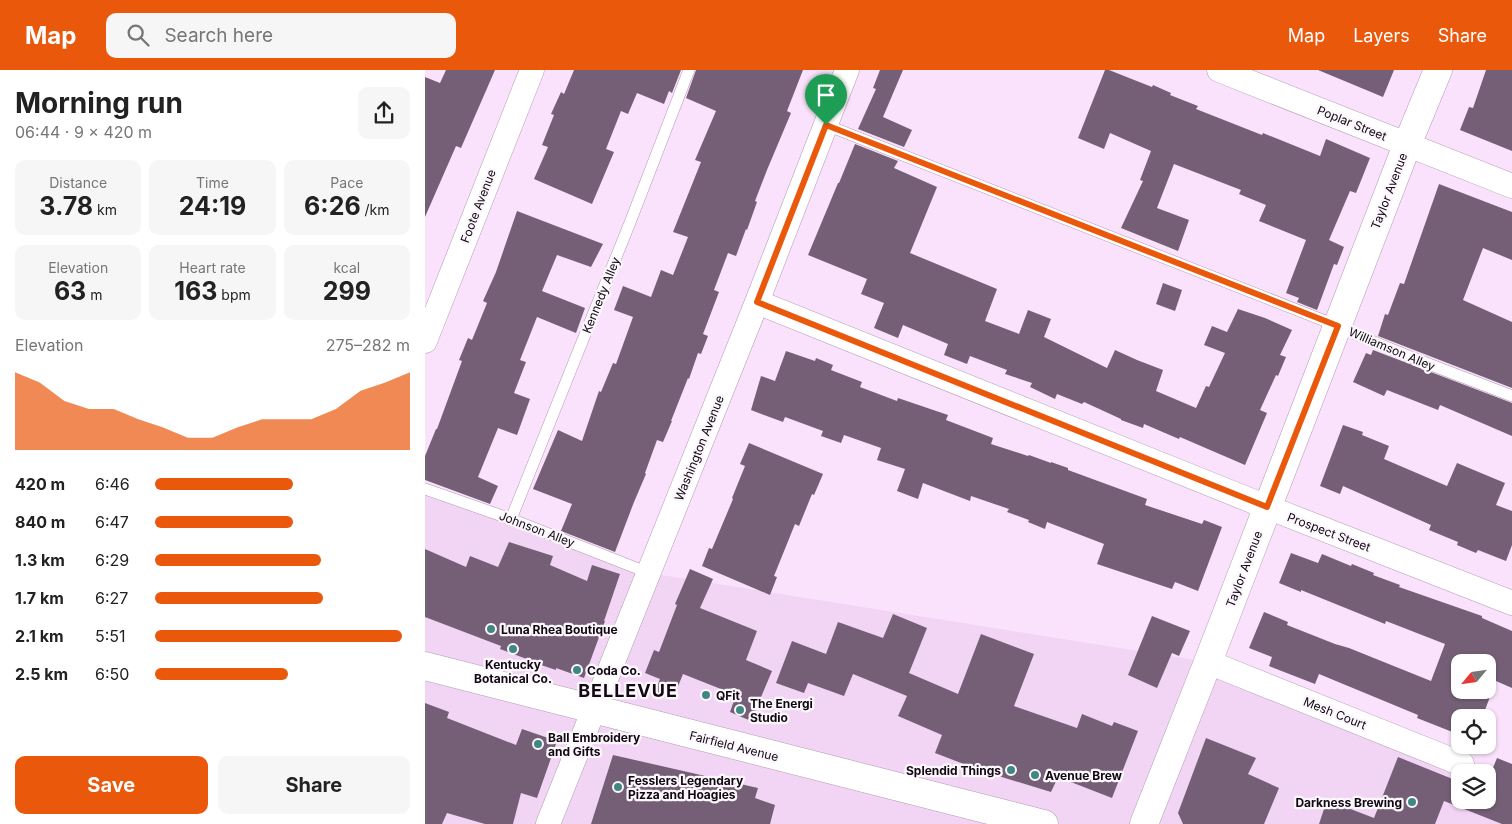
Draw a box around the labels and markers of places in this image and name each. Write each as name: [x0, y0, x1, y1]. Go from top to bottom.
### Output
pin: [805, 74, 847, 125]
place label: Luna Rhea Boutique: [501, 622, 618, 637]
marker: Luna Rhea Boutique: [485, 623, 497, 635]
marker: Kentucky Botanical Co.: [507, 643, 519, 655]
place label: Kentucky Botanical Co.: [474, 657, 552, 686]
place label: Coda Co.: [587, 663, 641, 678]
marker: Coda Co.: [571, 664, 583, 676]
place label: QFit: [716, 688, 741, 703]
marker: QFit: [700, 689, 712, 701]
place label: The Energi Studio: [750, 696, 813, 725]
marker: The Energi Studio: [734, 704, 746, 716]
place label: Ball Embroidery and Gifts: [548, 730, 641, 759]
marker: Ball Embroidery and Gifts: [532, 738, 544, 750]
place label: Splendid Things: [906, 763, 1001, 778]
marker: Splendid Things: [1005, 764, 1017, 776]
place label: Avenue Brew: [1045, 768, 1123, 783]
marker: Avenue Brew: [1029, 769, 1041, 781]
place label: Fesslers Legendary Pizza and Hoagies: [628, 773, 744, 802]
marker: Fesslers Legendary Pizza and Hoagies: [612, 781, 624, 793]
place label: Darkness Brewing: [1295, 795, 1402, 810]
marker: Darkness Brewing: [1406, 796, 1418, 808]

